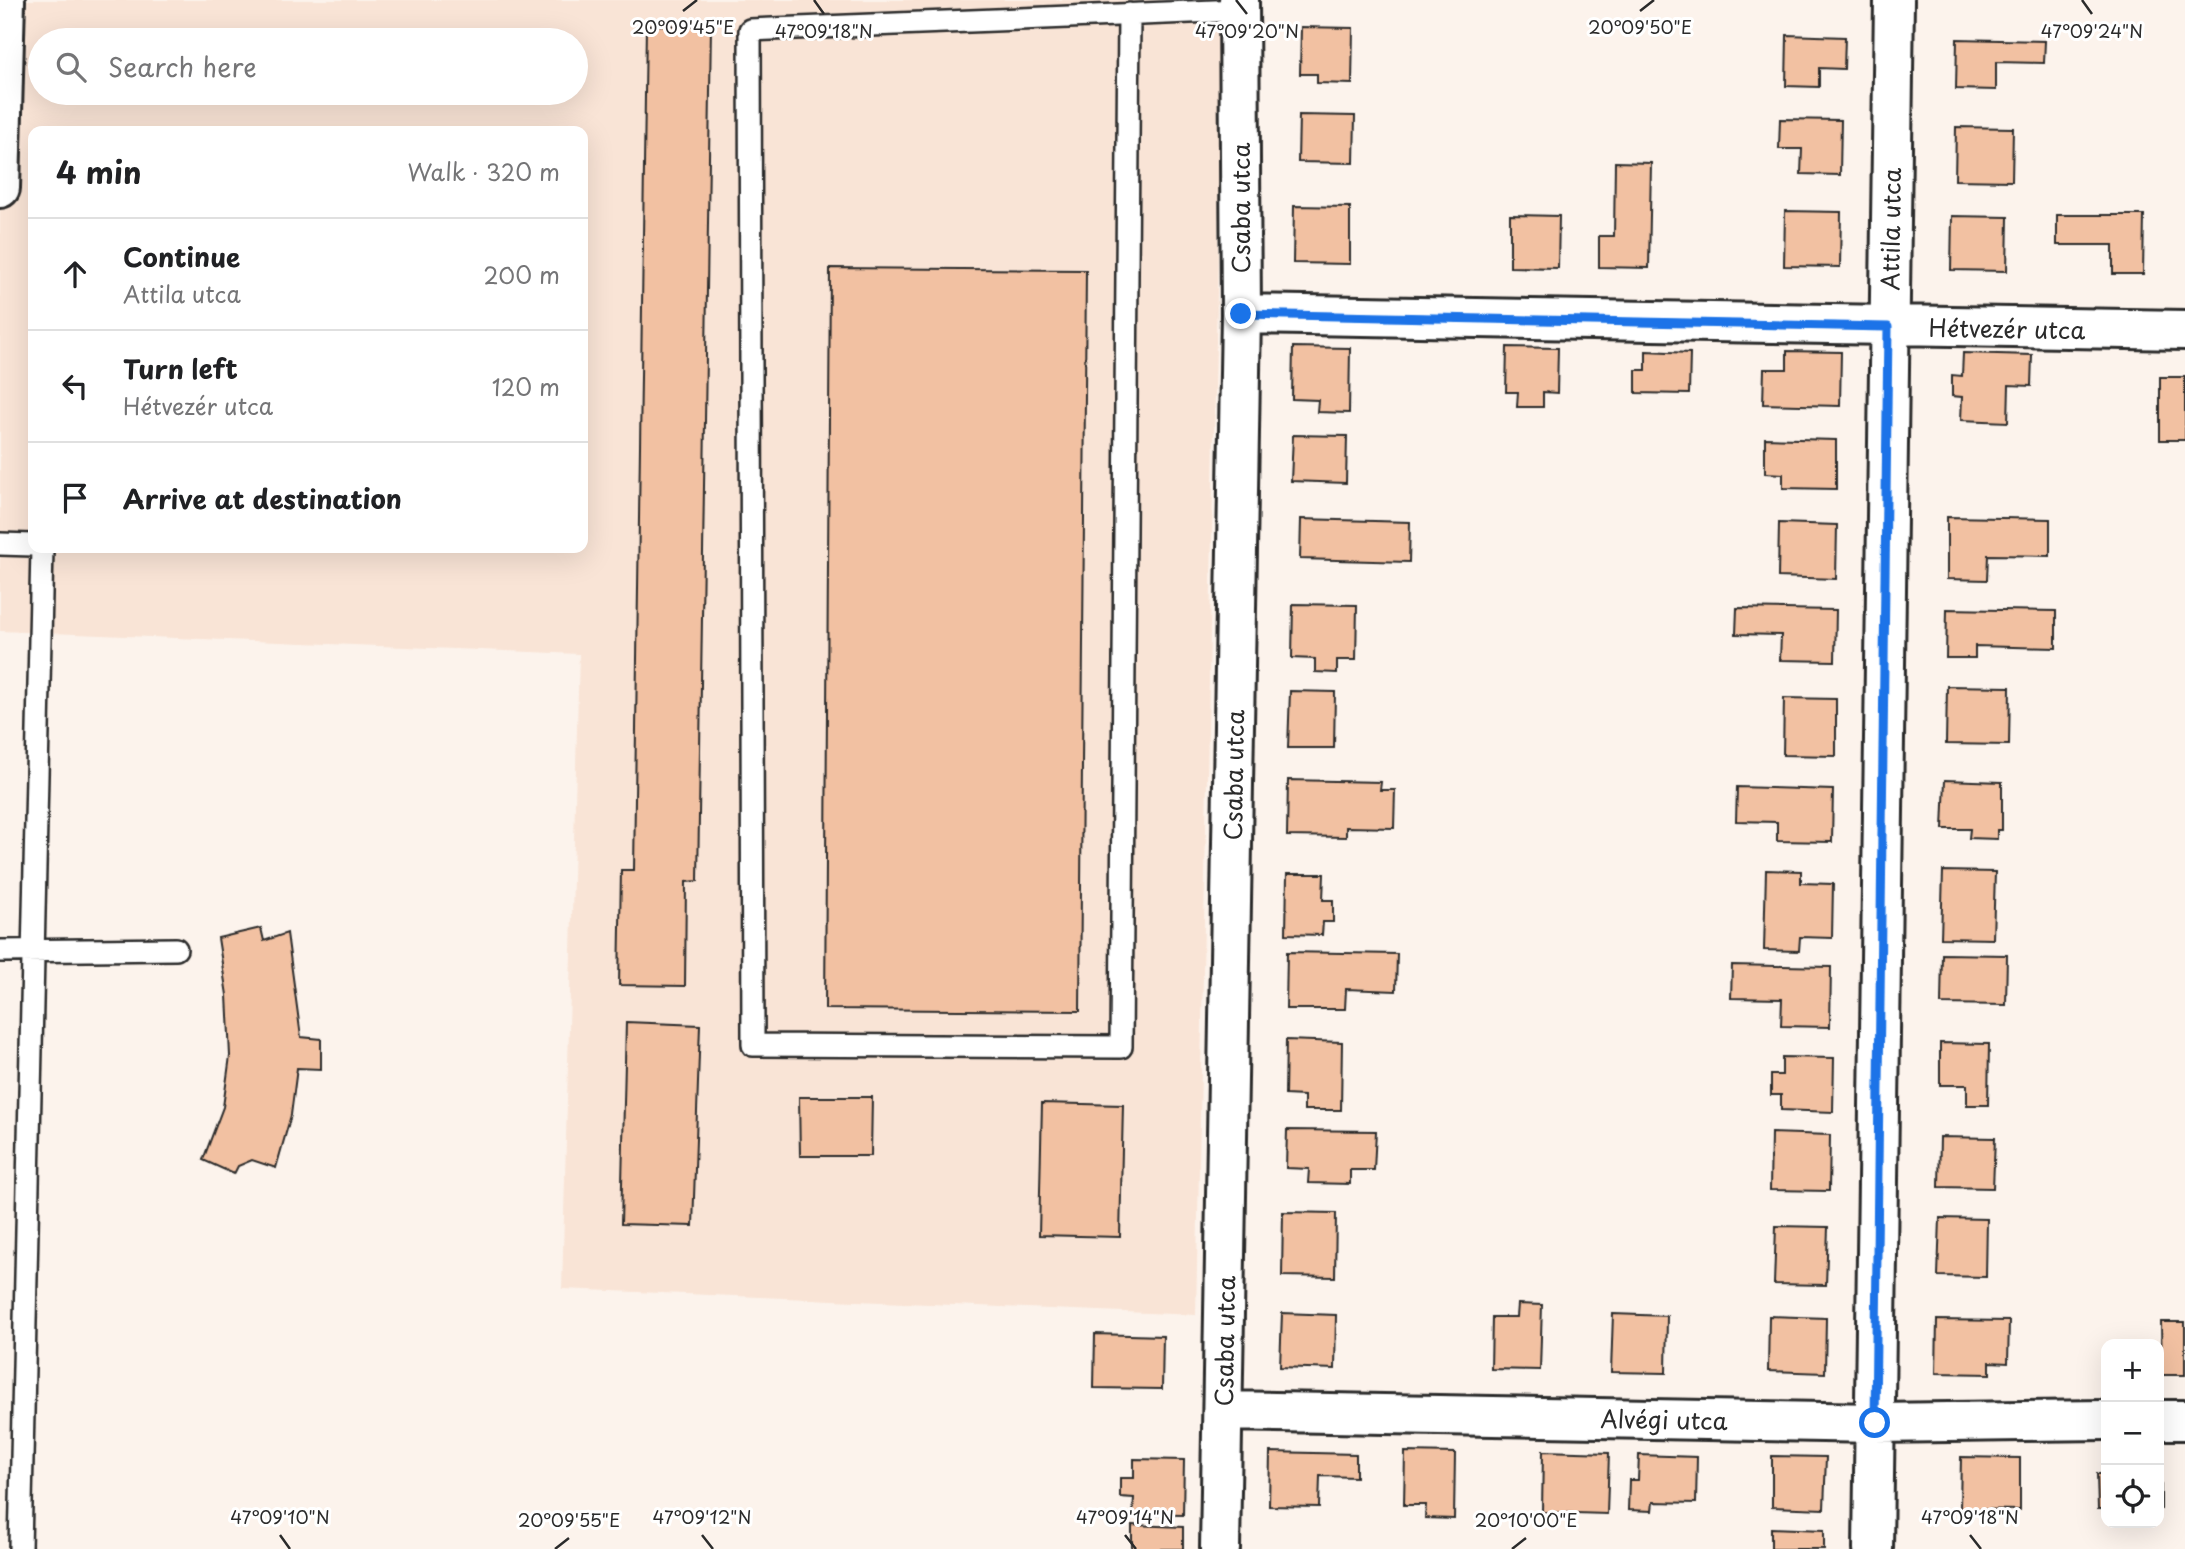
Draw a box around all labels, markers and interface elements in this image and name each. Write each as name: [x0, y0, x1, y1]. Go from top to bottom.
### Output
text: 20°09'45"E: [632, 13, 734, 40]
text: 20°09'50"E: [1588, 13, 1692, 40]
text: 47°09'18"N: [775, 17, 873, 44]
text: 47°09'20"N: [1195, 17, 1299, 44]
text: 47°09'24"N: [2041, 17, 2143, 44]
search box: [28, 28, 588, 105]
text: Search here: [108, 47, 257, 86]
icon: search: [52, 48, 90, 86]
street label: Csaba utca: [1222, 143, 1258, 273]
text: 4 min: [56, 149, 142, 194]
text: Walk · 320 m: [407, 154, 560, 189]
street label: Attila utca: [1871, 167, 1909, 291]
text: Continue: [123, 237, 240, 276]
icon: ahead: [56, 255, 94, 293]
text: 200 m: [483, 257, 560, 292]
text: Attila utca: [123, 276, 241, 311]
route end: [1225, 298, 1256, 329]
street label: Hétvezér utca: [1928, 309, 2086, 347]
text: Turn left: [123, 349, 238, 388]
icon: left: [56, 367, 94, 405]
text: 120 m: [492, 369, 560, 404]
text: Hétvezér utca: [123, 388, 273, 423]
icon: arrive: [56, 479, 94, 517]
text: Arrive at destination: [123, 479, 402, 518]
street label: Csaba utca: [1214, 709, 1252, 841]
street label: Csaba utca: [1205, 1275, 1243, 1407]
map controls: [2101, 1339, 2164, 1528]
button: +: [2101, 1339, 2164, 1402]
street label: Alvégi utca: [1600, 1400, 1728, 1438]
button: −: [2101, 1402, 2164, 1465]
route start: [1859, 1407, 1890, 1438]
button: locate: [2101, 1465, 2164, 1528]
text: 47°09'10"N: [230, 1503, 330, 1530]
text: 47°09'12"N: [652, 1503, 752, 1530]
text: 47°09'14"N: [1076, 1503, 1174, 1530]
text: 47°09'18"N: [1921, 1503, 2019, 1530]
text: 20°09'55"E: [518, 1506, 620, 1533]
text: 20°10'00"E: [1474, 1506, 1578, 1533]

